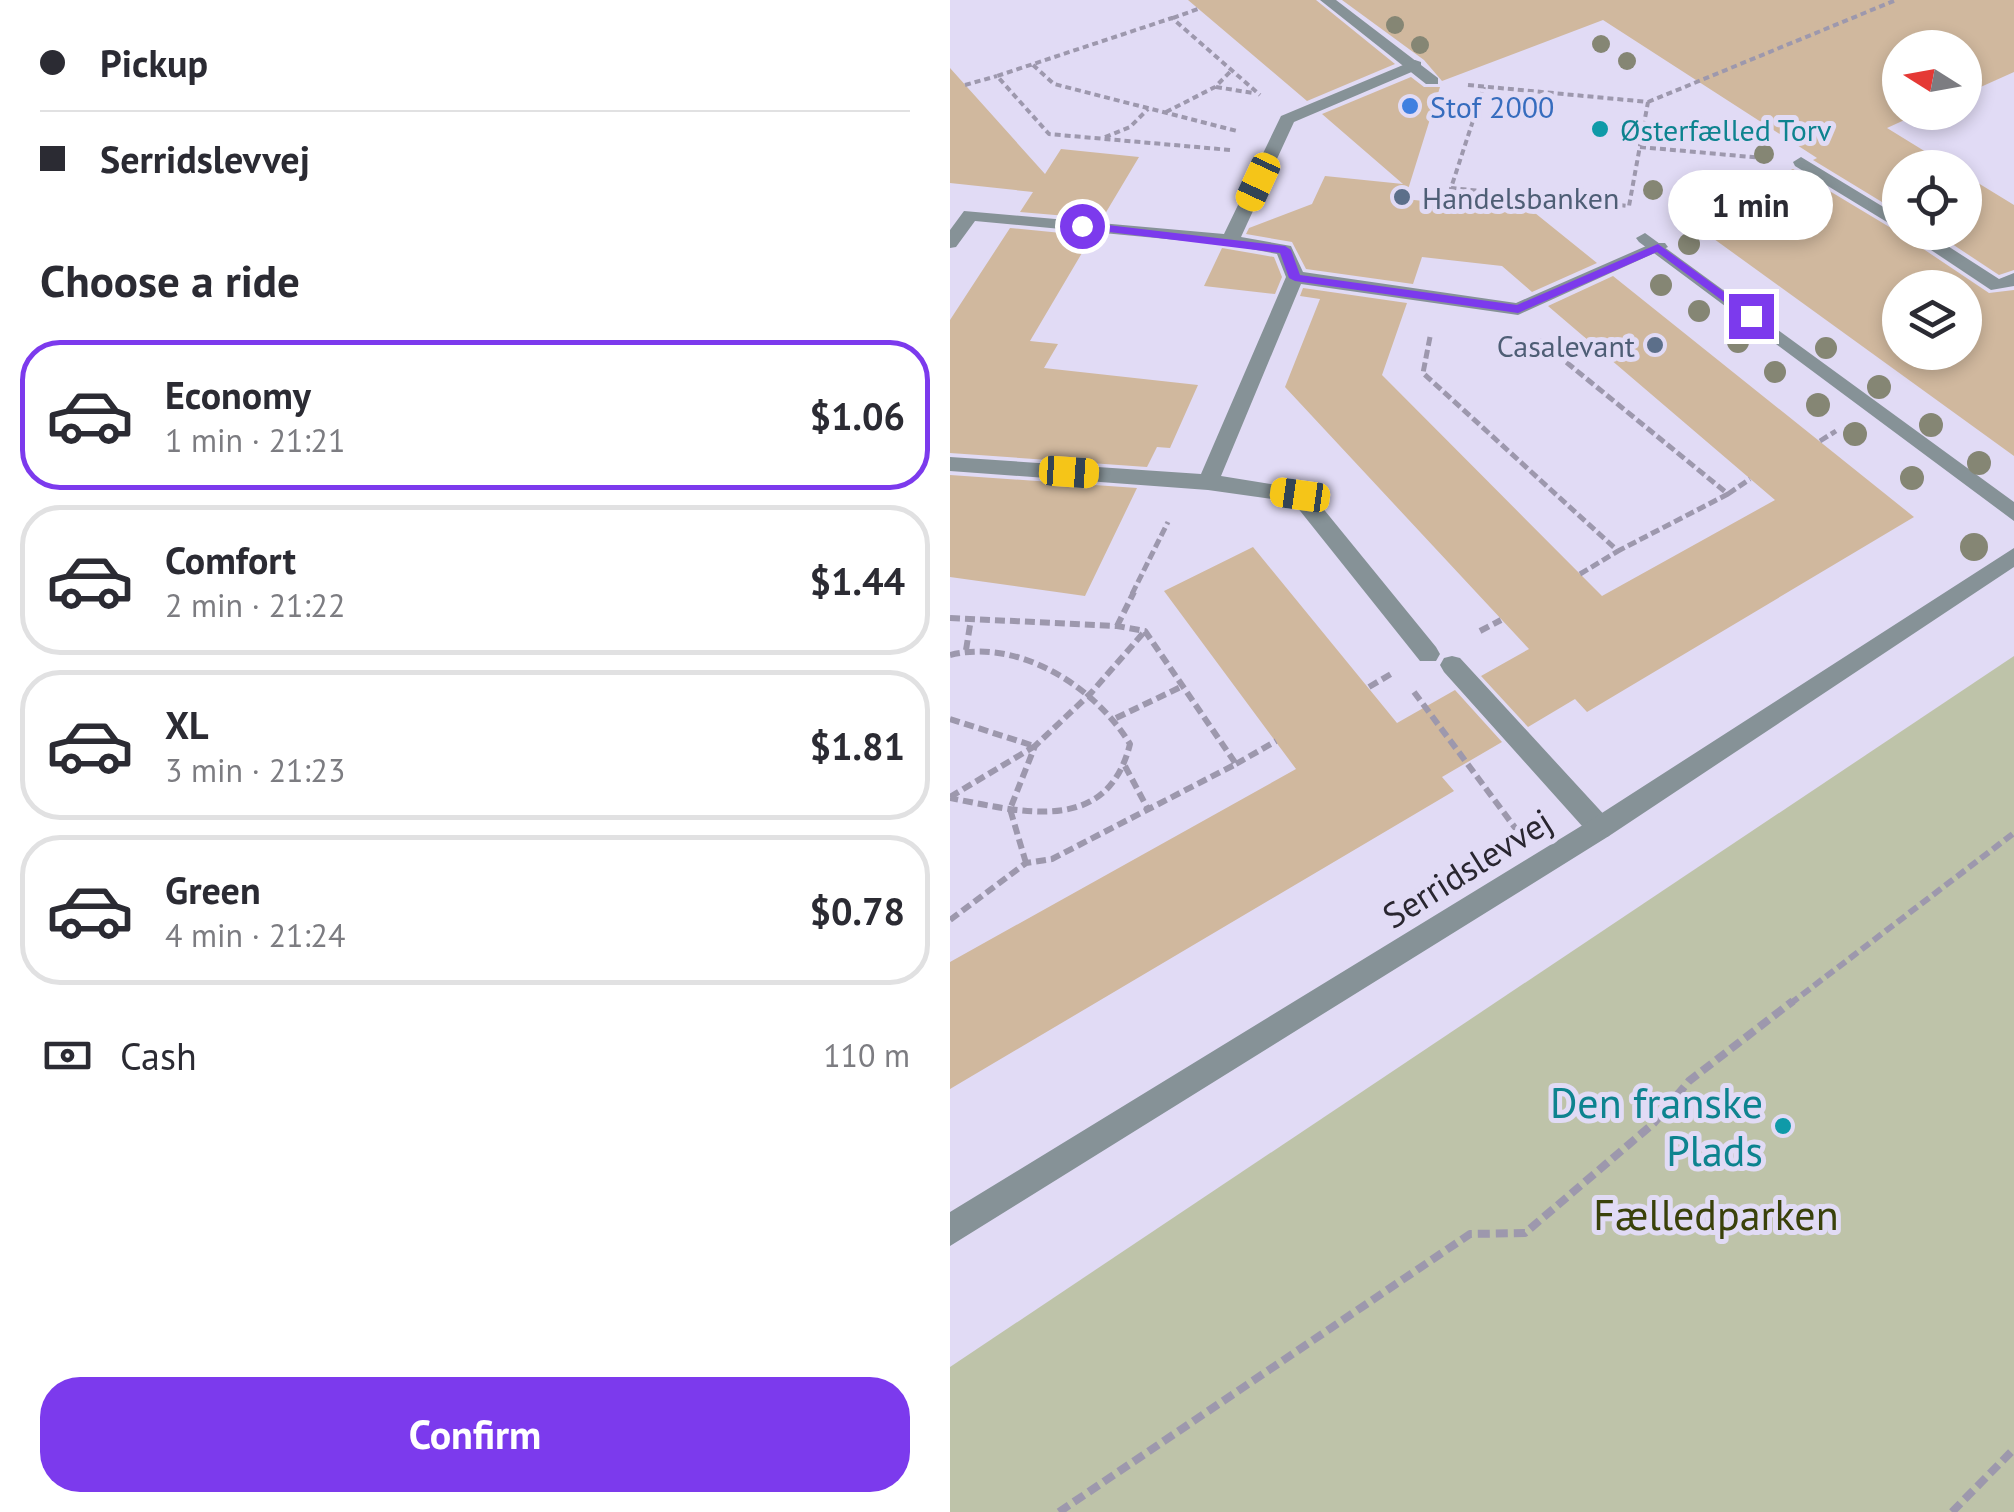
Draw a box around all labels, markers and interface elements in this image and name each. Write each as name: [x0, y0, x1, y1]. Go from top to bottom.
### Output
north arrow: [1882, 30, 1982, 130]
map controls: [1882, 30, 1982, 370]
text: Pickup: [100, 38, 208, 87]
place label: Stof 2000: [1430, 87, 1554, 126]
marker: Stof 2000: [1399, 95, 1421, 117]
place label: Østerfælled Torv: [1620, 110, 1832, 149]
marker: Østerfælled Torv: [1589, 118, 1611, 140]
text: Serridslevvej: [100, 134, 310, 183]
car: [1232, 148, 1284, 216]
button: locate: [1882, 150, 1982, 250]
callout: 1 min: [1668, 171, 1834, 241]
place label: Handelsbanken: [1422, 178, 1619, 217]
text: 1 min: [1711, 184, 1790, 226]
marker: Handelsbanken: [1391, 186, 1413, 208]
route start: [1060, 204, 1105, 249]
text: Choose a ride: [40, 251, 300, 309]
button: layers: [1882, 270, 1982, 370]
route end: [1729, 294, 1774, 339]
place label: Casalevant: [1497, 326, 1635, 365]
marker: Casalevant: [1644, 334, 1666, 356]
icon: car: [45, 370, 135, 460]
text: Economy: [165, 370, 311, 419]
text: $1.06: [809, 391, 905, 440]
text: 1 min · 21:21: [165, 419, 345, 461]
car: [1038, 455, 1100, 489]
car: [1268, 476, 1332, 514]
icon: car: [45, 535, 135, 625]
text: Comfort: [165, 535, 296, 584]
text: $1.44: [809, 556, 905, 605]
text: 2 min · 21:22: [165, 584, 345, 626]
icon: car: [45, 700, 135, 790]
text: XL: [165, 700, 209, 749]
text: $1.81: [809, 721, 905, 770]
text: 3 min · 21:23: [165, 749, 345, 791]
street label: Serridslevvej: [1374, 798, 1560, 938]
icon: car: [45, 865, 135, 955]
text: Green: [165, 865, 261, 914]
text: $0.78: [809, 886, 905, 935]
text: 4 min · 21:24: [165, 914, 345, 956]
icon: cash: [40, 1028, 95, 1083]
text: Cash: [120, 1031, 197, 1080]
text: 110 m: [823, 1034, 910, 1076]
place label: Den franske Plads: [1550, 1075, 1763, 1178]
marker: Den franske Plads: [1772, 1115, 1794, 1137]
park label: Fælledparken: [1593, 1187, 1839, 1242]
button: Confirm: [40, 1377, 910, 1492]

